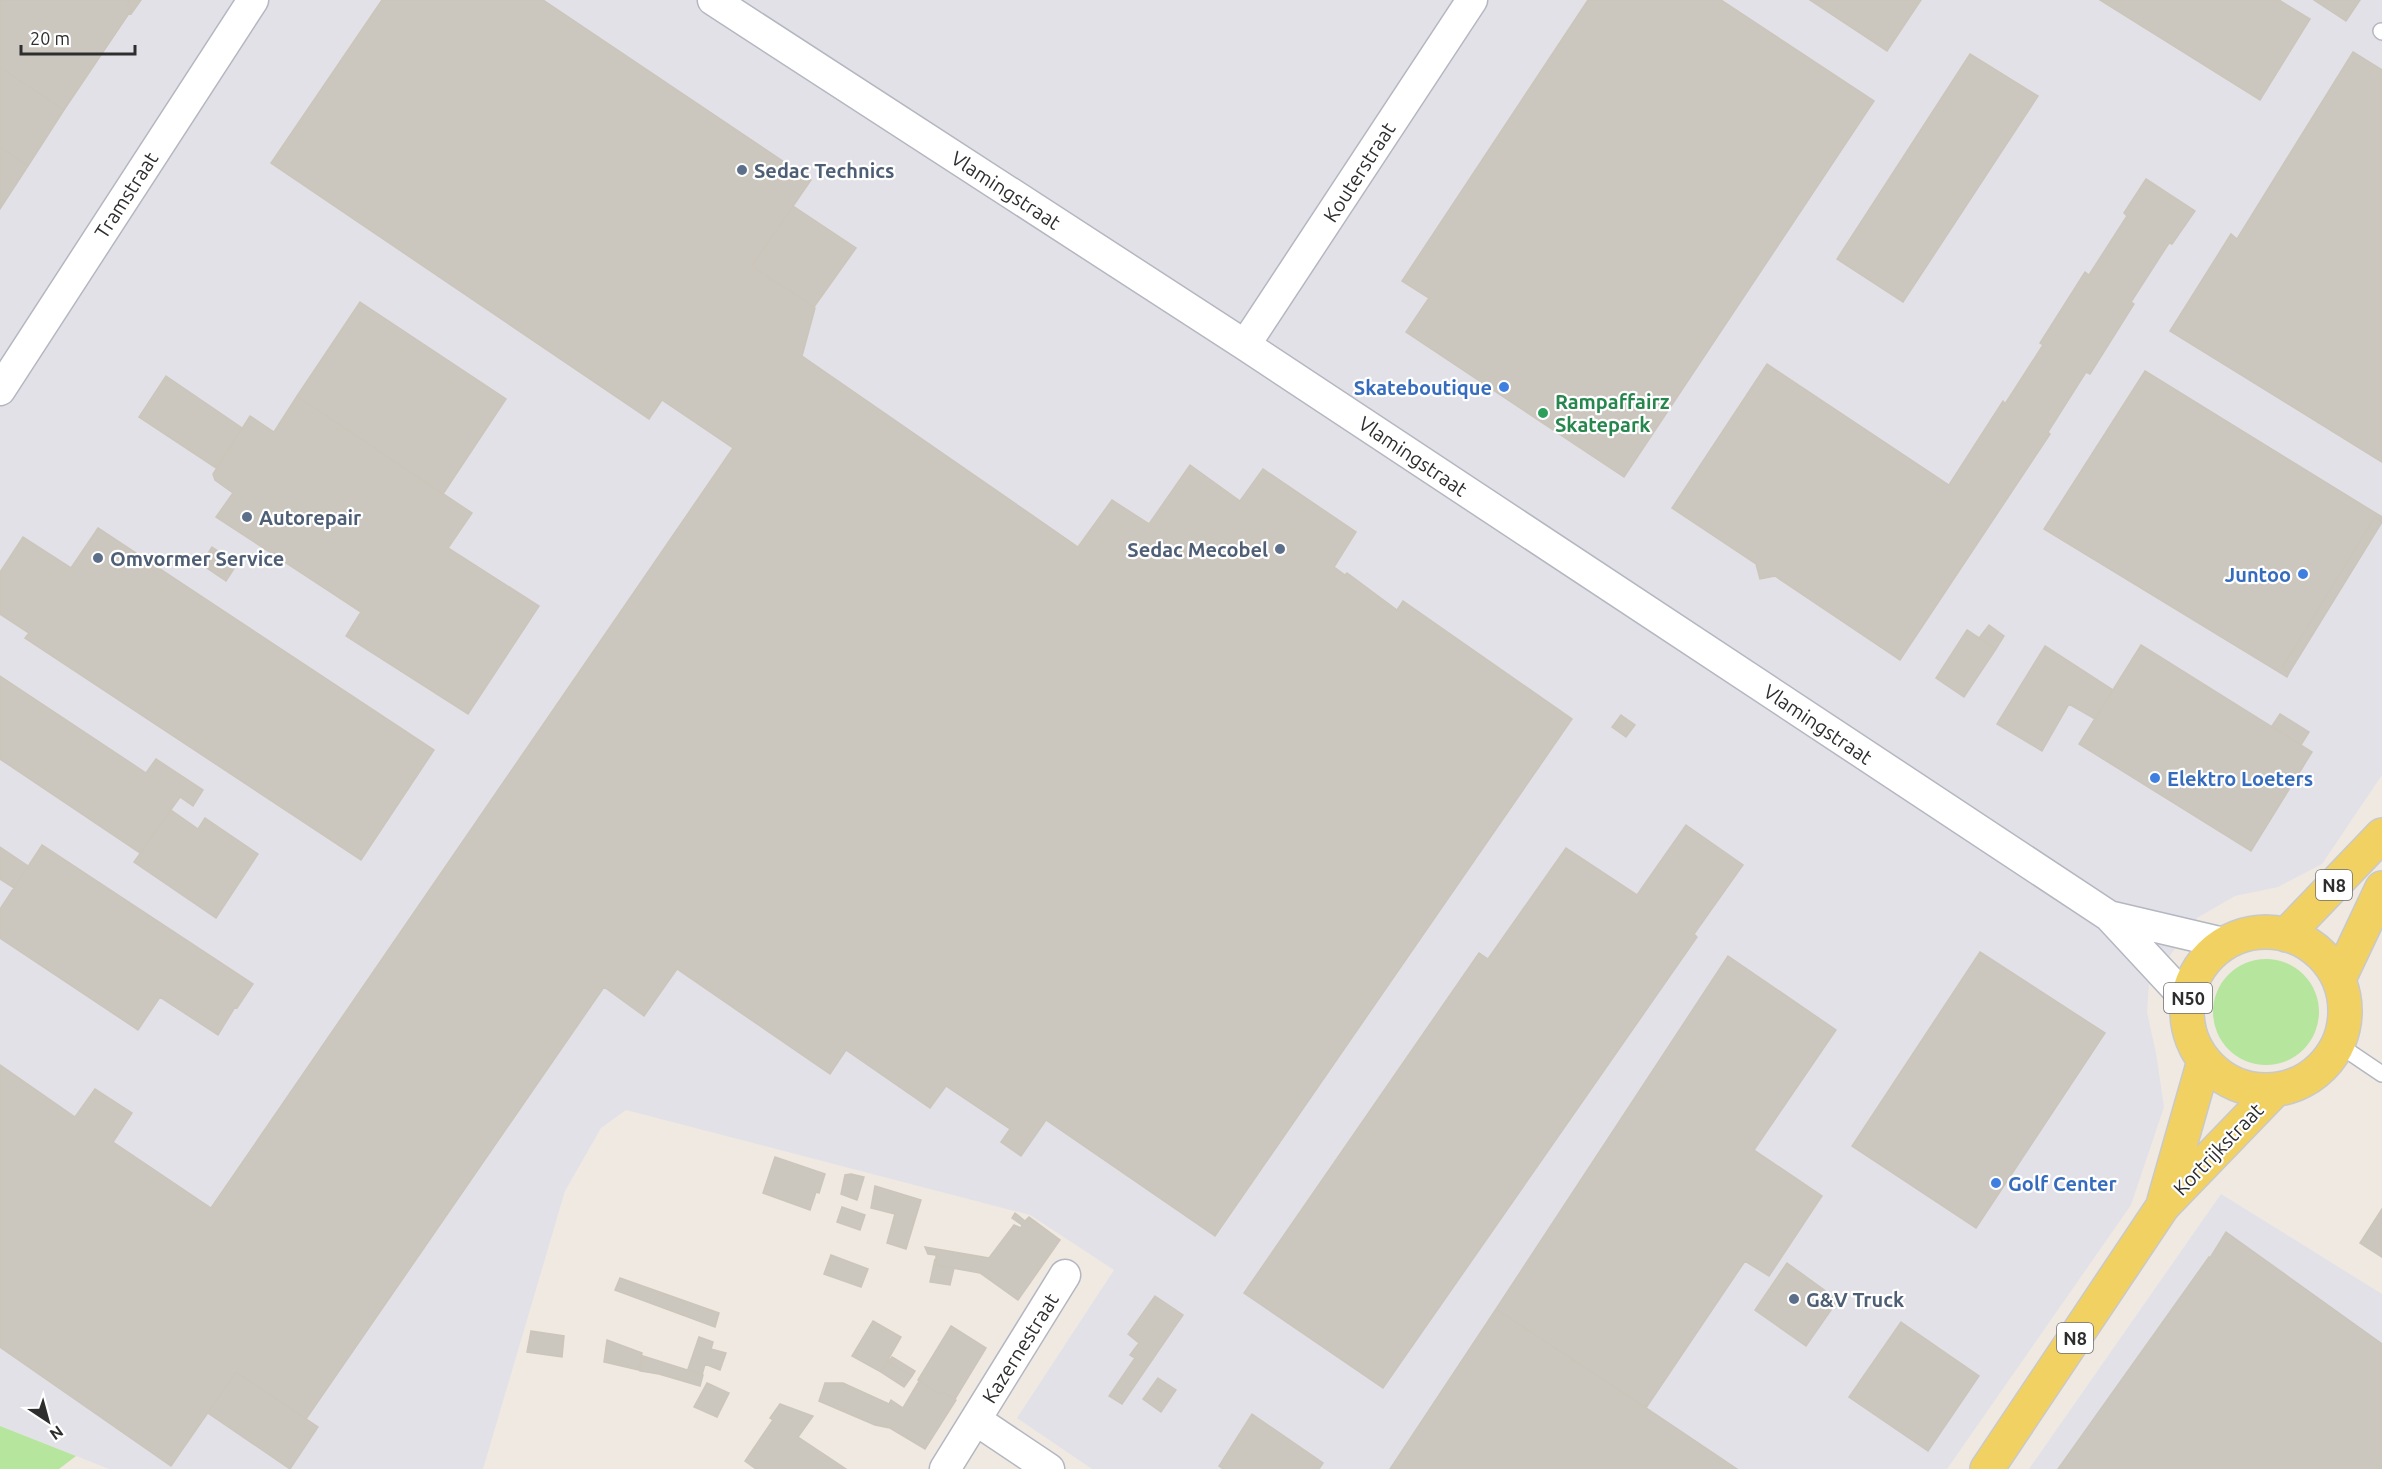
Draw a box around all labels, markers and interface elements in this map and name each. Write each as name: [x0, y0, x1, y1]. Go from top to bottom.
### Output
scale bar: [21, 18, 135, 56]
text: 20 m: [30, 28, 70, 48]
street label: Kouterstraat: [1318, 118, 1400, 226]
street label: Vlamingstraat: [947, 146, 1065, 234]
street label: Tramstraat: [90, 148, 162, 242]
place label: Sedac Technics: [754, 159, 894, 182]
marker: Sedac Technics: [735, 163, 749, 177]
place label: Skateboutique: [1354, 376, 1492, 399]
marker: Skateboutique: [1497, 380, 1511, 394]
place label: Rampaffairz Skatepark: [1555, 390, 1670, 436]
marker: Rampaffairz Skatepark: [1536, 406, 1550, 420]
street label: Vlamingstraat: [1354, 411, 1472, 501]
place label: Autorepair: [259, 506, 362, 529]
marker: Autorepair: [240, 510, 254, 524]
place label: Sedac Mecobel: [1127, 538, 1268, 561]
marker: Sedac Mecobel: [1273, 542, 1287, 556]
place label: Omvormer Service: [110, 547, 284, 570]
marker: Omvormer Service: [91, 551, 105, 565]
place label: Juntoo: [2225, 563, 2291, 586]
marker: Juntoo: [2296, 567, 2310, 581]
street label: Vlamingstraat: [1759, 679, 1877, 769]
place label: Elektro Loeters: [2167, 767, 2313, 790]
marker: Elektro Loeters: [2148, 771, 2162, 785]
road number: N8: [2316, 870, 2352, 900]
road number: N50: [2164, 983, 2212, 1013]
street label: Kortrijkstraat: [2168, 1098, 2268, 1200]
place label: Golf Center: [2008, 1172, 2118, 1195]
marker: Golf Center: [1989, 1176, 2003, 1190]
place label: G&V Truck: [1806, 1288, 1904, 1311]
street label: Kazernestraat: [977, 1289, 1063, 1407]
marker: G&V Truck: [1787, 1292, 1801, 1306]
road number: N8: [2057, 1323, 2093, 1353]
north arrow: [18, 1391, 78, 1451]
text: N: [47, 1422, 67, 1444]

